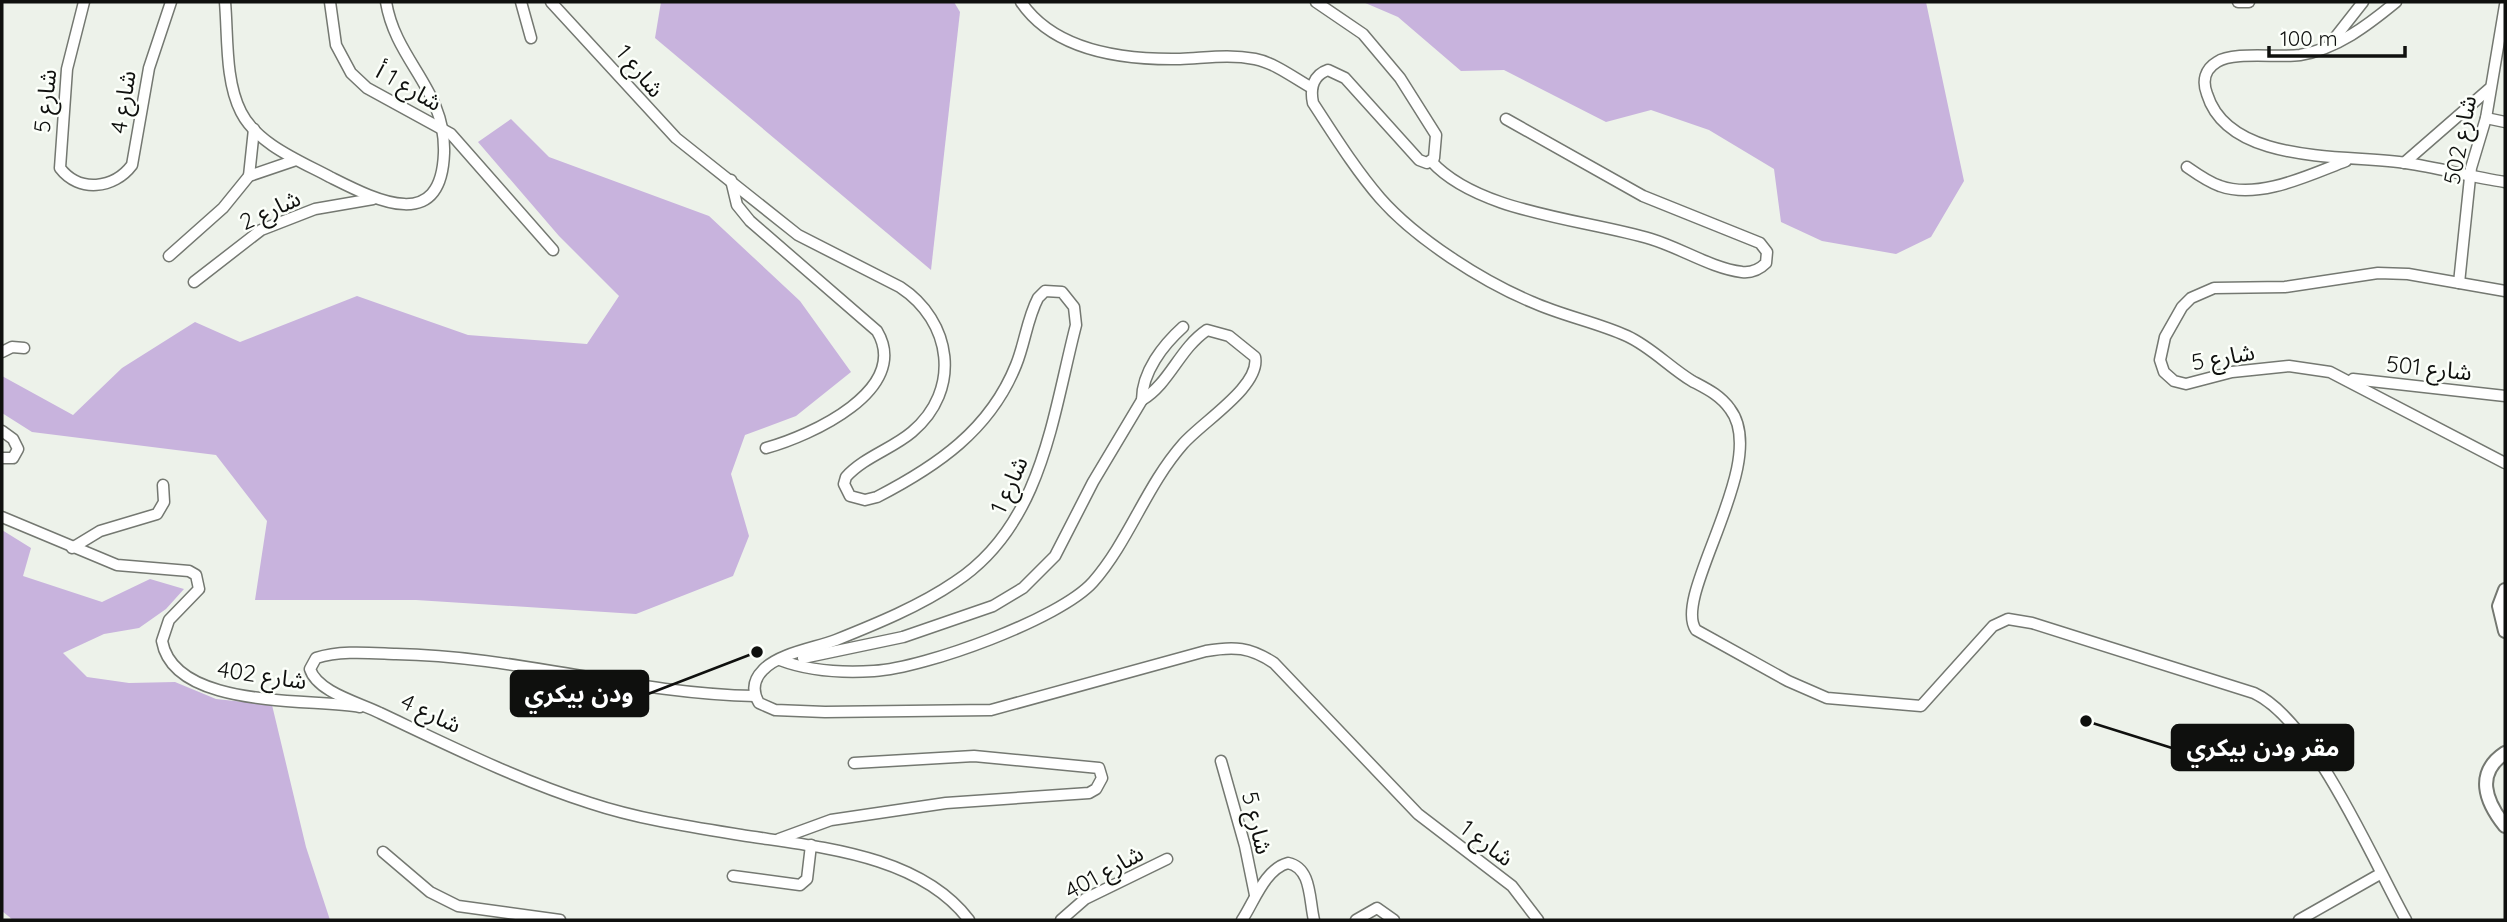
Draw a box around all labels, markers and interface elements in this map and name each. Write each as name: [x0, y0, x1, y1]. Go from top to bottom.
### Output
scale bar: [2269, 14, 2406, 58]
text: 100 m: [2280, 25, 2338, 51]
street label: شارع 1: [608, 39, 671, 105]
street label: شارع 1 أ: [369, 56, 447, 120]
street label: شارع 5: [27, 68, 65, 134]
street label: شارع 4: [103, 68, 145, 136]
street label: شارع 502: [2437, 93, 2485, 187]
street label: شارع 2: [235, 183, 306, 239]
street label: شارع 5: [2189, 337, 2257, 379]
street label: شارع 501: [2385, 349, 2473, 389]
street label: شارع 1: [983, 452, 1037, 519]
street label: شارع 402: [215, 654, 308, 698]
callout: ودن بيكري: [511, 671, 648, 716]
text: ودن بيكري: [525, 678, 633, 714]
street label: شارع 4: [395, 686, 466, 742]
callout: مقر ودن بيكري: [2172, 725, 2353, 770]
text: مقر ودن بيكري: [2186, 732, 2340, 768]
street label: شارع 5: [1233, 788, 1279, 858]
street label: شارع 1: [1453, 813, 1520, 875]
street label: شارع 401: [1059, 838, 1150, 908]

